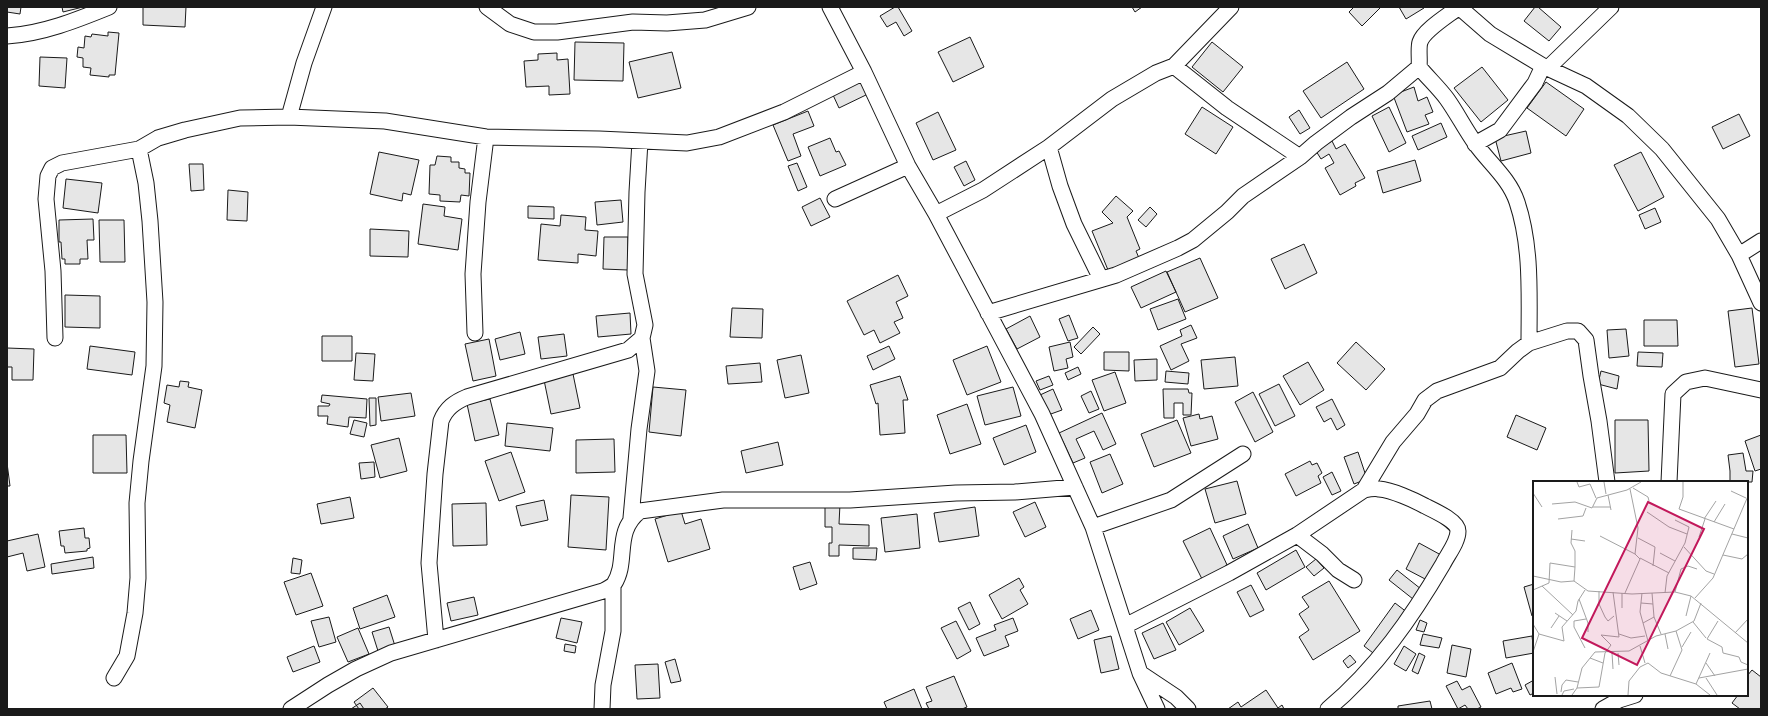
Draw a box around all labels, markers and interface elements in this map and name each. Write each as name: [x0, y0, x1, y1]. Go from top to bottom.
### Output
inset map: [1533, 481, 1748, 696]

